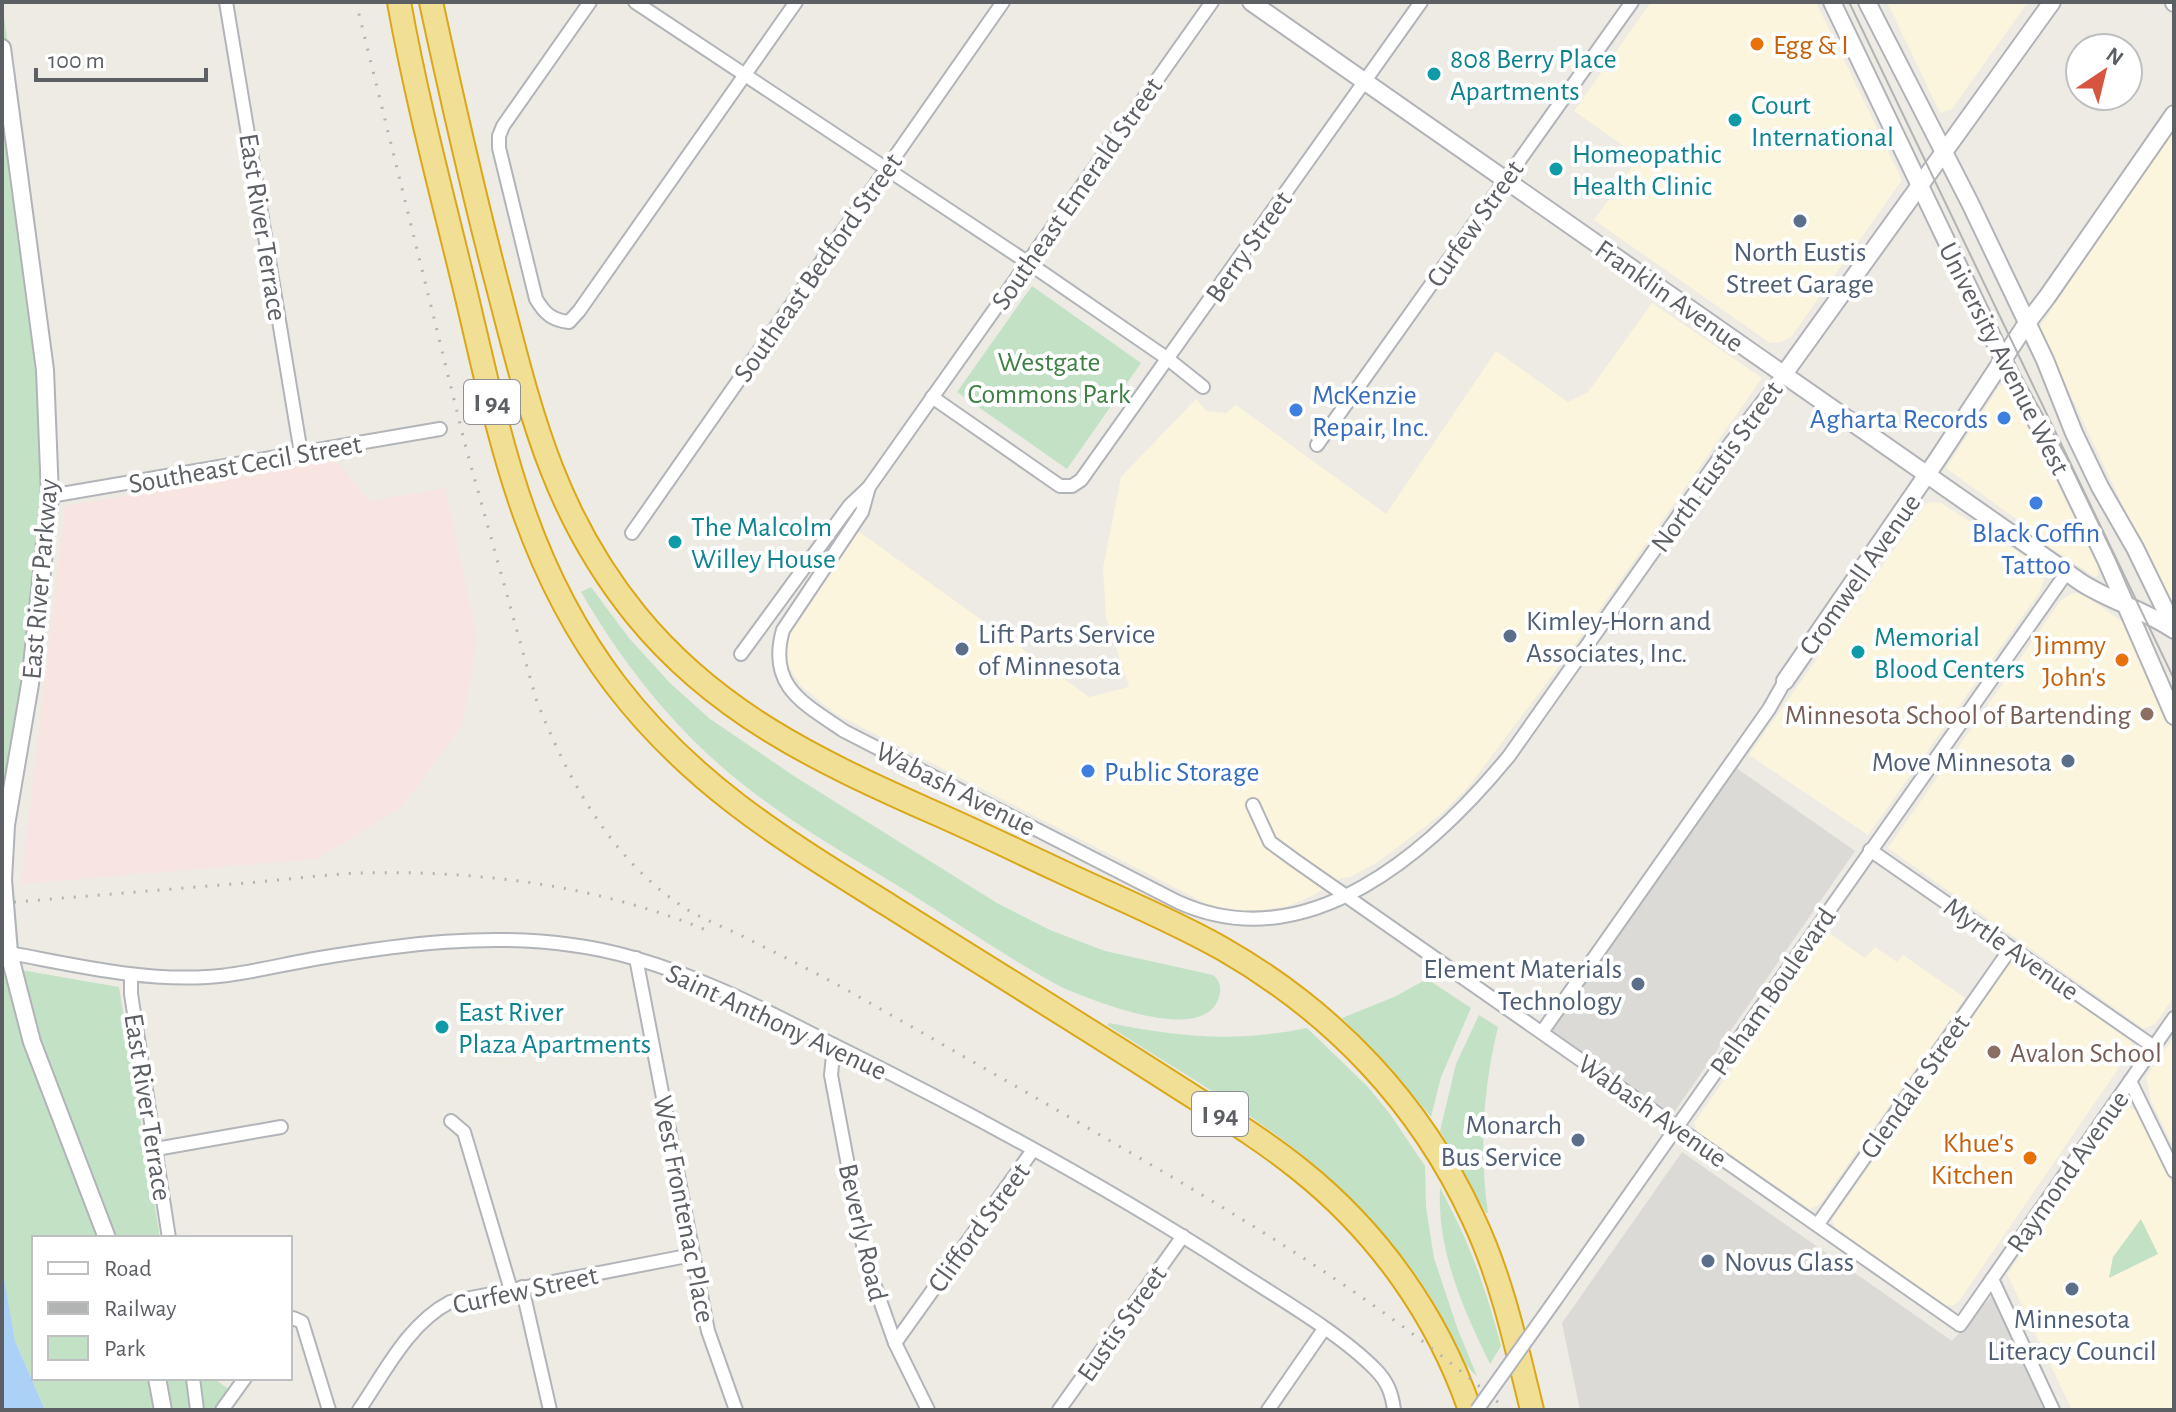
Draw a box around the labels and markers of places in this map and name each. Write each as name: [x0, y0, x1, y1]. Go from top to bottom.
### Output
place label: Egg & I: [1773, 32, 1849, 60]
marker: Egg & I: [1748, 35, 1766, 53]
place label: 808 Berry Place Apartments: [1450, 46, 1617, 106]
marker: 808 Berry Place Apartments: [1425, 65, 1443, 83]
place label: Court International: [1751, 92, 1894, 152]
marker: Court International: [1726, 111, 1744, 129]
place label: Homeopathic Health Clinic: [1572, 141, 1722, 201]
marker: Homeopathic Health Clinic: [1547, 160, 1565, 178]
marker: North Eustis Street Garage: [1791, 212, 1809, 230]
place label: North Eustis Street Garage: [1726, 239, 1874, 299]
place label: McKenzie Repair, Inc.: [1312, 382, 1429, 442]
marker: McKenzie Repair, Inc.: [1287, 401, 1305, 419]
place label: Agharta Records: [1810, 406, 1988, 434]
marker: Agharta Records: [1995, 409, 2013, 427]
marker: Black Coffin Tattoo: [2027, 494, 2045, 512]
place label: The Malcolm Willey House: [691, 514, 836, 574]
place label: Black Coffin Tattoo: [1972, 520, 2100, 580]
marker: The Malcolm Willey House: [666, 533, 684, 551]
place label: Kimley-Horn and Associates, Inc.: [1526, 608, 1711, 668]
place label: Lift Parts Service of Minnesota: [978, 621, 1155, 681]
place label: Memorial Blood Centers: [1874, 624, 2025, 684]
marker: Kimley-Horn and Associates, Inc.: [1501, 627, 1519, 645]
place label: Jimmy John's: [2035, 632, 2106, 692]
marker: Lift Parts Service of Minnesota: [953, 640, 971, 658]
marker: Memorial Blood Centers: [1849, 643, 1867, 661]
marker: Jimmy John's: [2113, 651, 2131, 669]
place label: Minnesota School of Bartending: [1785, 702, 2131, 730]
marker: Minnesota School of Bartending: [2138, 705, 2156, 723]
place label: Move Minnesota: [1872, 749, 2052, 777]
marker: Move Minnesota: [2059, 752, 2077, 770]
place label: Public Storage: [1104, 759, 1259, 787]
marker: Public Storage: [1079, 762, 1097, 780]
place label: Element Materials Technology: [1423, 956, 1622, 1016]
marker: Element Materials Technology: [1629, 975, 1647, 993]
place label: East River Plaza Apartments: [458, 999, 651, 1059]
marker: East River Plaza Apartments: [433, 1018, 451, 1036]
place label: Avalon School: [2010, 1040, 2162, 1068]
marker: Avalon School: [1985, 1043, 2003, 1061]
place label: Monarch Bus Service: [1440, 1112, 1562, 1172]
place label: Khue's Kitchen: [1931, 1130, 2014, 1190]
marker: Monarch Bus Service: [1569, 1131, 1587, 1149]
marker: Khue's Kitchen: [2021, 1149, 2039, 1167]
place label: Novus Glass: [1724, 1249, 1854, 1277]
marker: Novus Glass: [1699, 1252, 1717, 1270]
marker: Minnesota Literacy Council: [2063, 1280, 2081, 1298]
place label: Minnesota Literacy Council: [1987, 1306, 2157, 1366]

